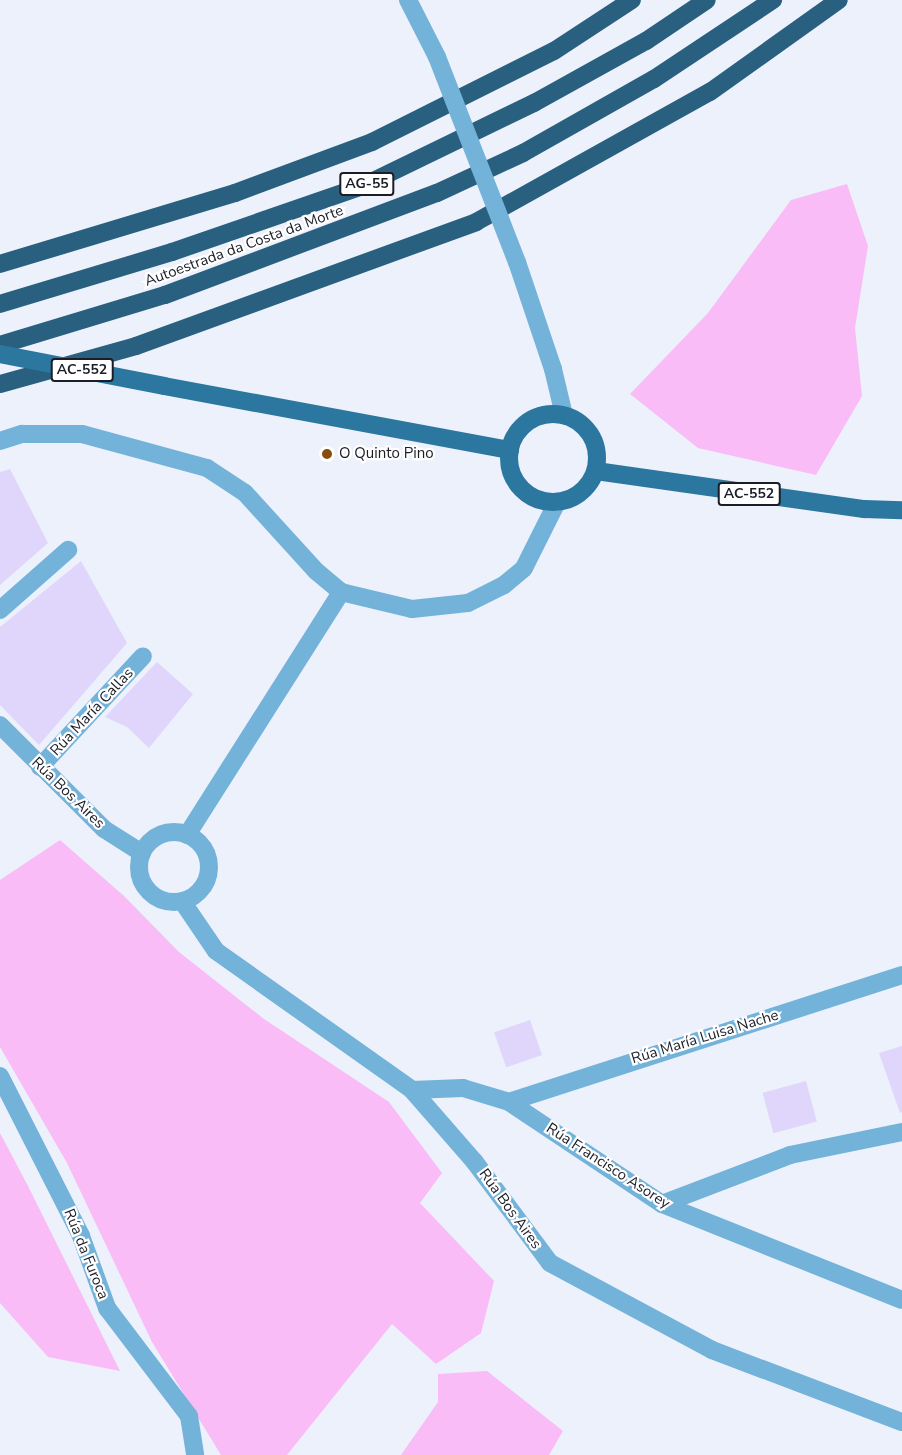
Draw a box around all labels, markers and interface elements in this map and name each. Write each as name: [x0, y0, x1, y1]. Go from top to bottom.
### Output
road number: AG-55: [338, 173, 395, 195]
street label: Autoestrada da Costa da Morte: [142, 202, 346, 290]
road number: AC-552: [50, 359, 113, 381]
place label: O Quinto Pino: [339, 445, 433, 463]
marker: O Quinto Pino: [320, 447, 334, 461]
road number: AC-552: [718, 483, 780, 505]
street label: Rúa María Callas: [47, 664, 137, 760]
street label: Rúa Bos Aires: [28, 754, 108, 832]
street label: Rúa María Luisa Nache: [629, 1006, 781, 1068]
street label: Rúa Francisco Asorey: [543, 1119, 673, 1213]
street label: Rúa Bos Aires: [475, 1165, 545, 1253]
street label: Rúa da Furoca: [60, 1206, 112, 1302]

